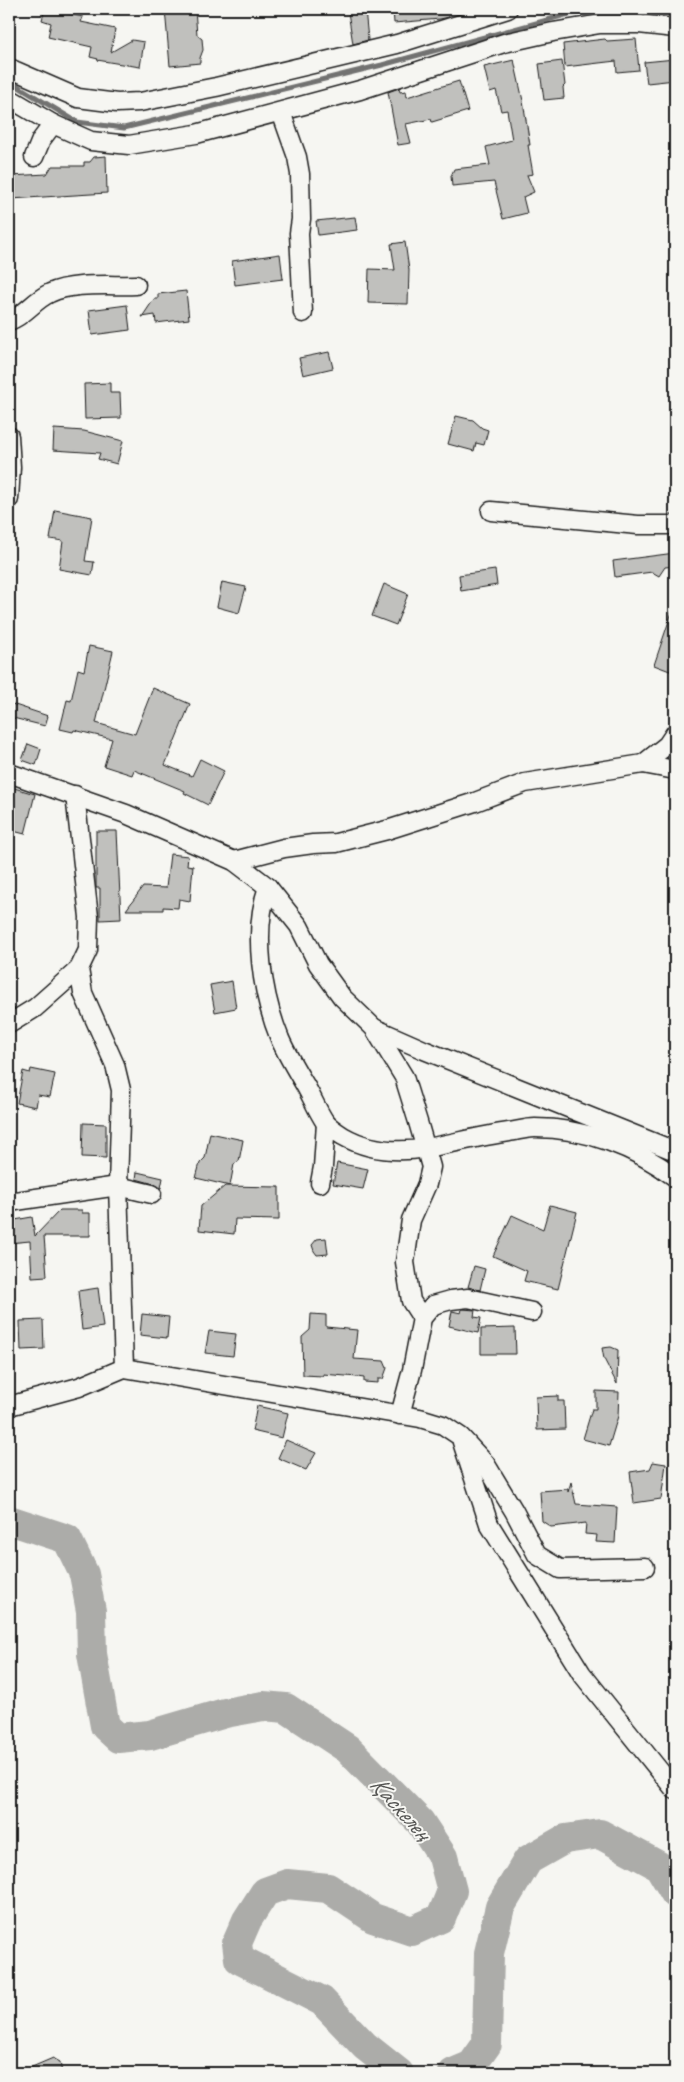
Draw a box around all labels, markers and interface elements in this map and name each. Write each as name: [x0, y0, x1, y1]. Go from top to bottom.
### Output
water label: Қаскелең: [363, 1769, 440, 1850]

